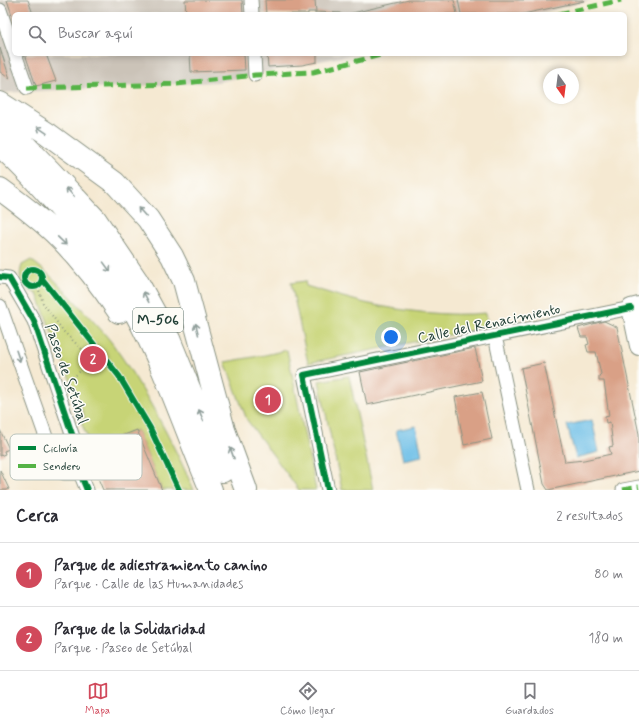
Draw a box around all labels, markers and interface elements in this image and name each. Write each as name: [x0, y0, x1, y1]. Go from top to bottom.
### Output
search box: [12, 12, 627, 56]
icon: search: [26, 23, 48, 45]
text: Buscar aquí: [58, 24, 133, 44]
north arrow: [543, 68, 579, 104]
one-way arrow: [36, 126, 48, 134]
one-way arrow: [65, 187, 75, 197]
one-way arrow: [138, 208, 147, 218]
one-way arrow: [57, 236, 67, 246]
one-way arrow: [103, 261, 111, 272]
one-way arrow: [142, 291, 149, 303]
street label: Calle del Renacimiento: [416, 299, 562, 349]
road number: M-506: [133, 308, 183, 332]
street label: Paseo de Setúbal: [39, 321, 93, 427]
one-way arrow: [193, 322, 200, 335]
your location: [381, 327, 401, 347]
pin: 2: [80, 344, 106, 374]
one-way arrow: [14, 349, 22, 361]
pin: 1: [255, 385, 281, 415]
one-way arrow: [196, 409, 204, 421]
legend: [10, 434, 142, 480]
text: Ciclovía: [43, 442, 78, 456]
one-way arrow: [228, 448, 236, 460]
text: Sendero: [43, 460, 80, 474]
text: Cerca: [16, 505, 59, 527]
text: 2 resultados: [556, 508, 623, 525]
text: Parque de adiestramiento canino: [54, 556, 267, 576]
text: 1: [26, 566, 32, 583]
text: 80 m: [594, 566, 623, 583]
text: Parque · Calle de las Humanidades: [54, 576, 243, 593]
text: Parque de la Solidaridad: [54, 620, 205, 640]
text: 2: [26, 630, 32, 647]
text: 180 m: [588, 630, 623, 647]
text: Parque · Paseo de Setúbal: [54, 640, 192, 657]
tab: Mapa: [85, 680, 110, 718]
tab: Cómo llegar: [280, 680, 335, 718]
tab: Guardados: [505, 680, 554, 718]

